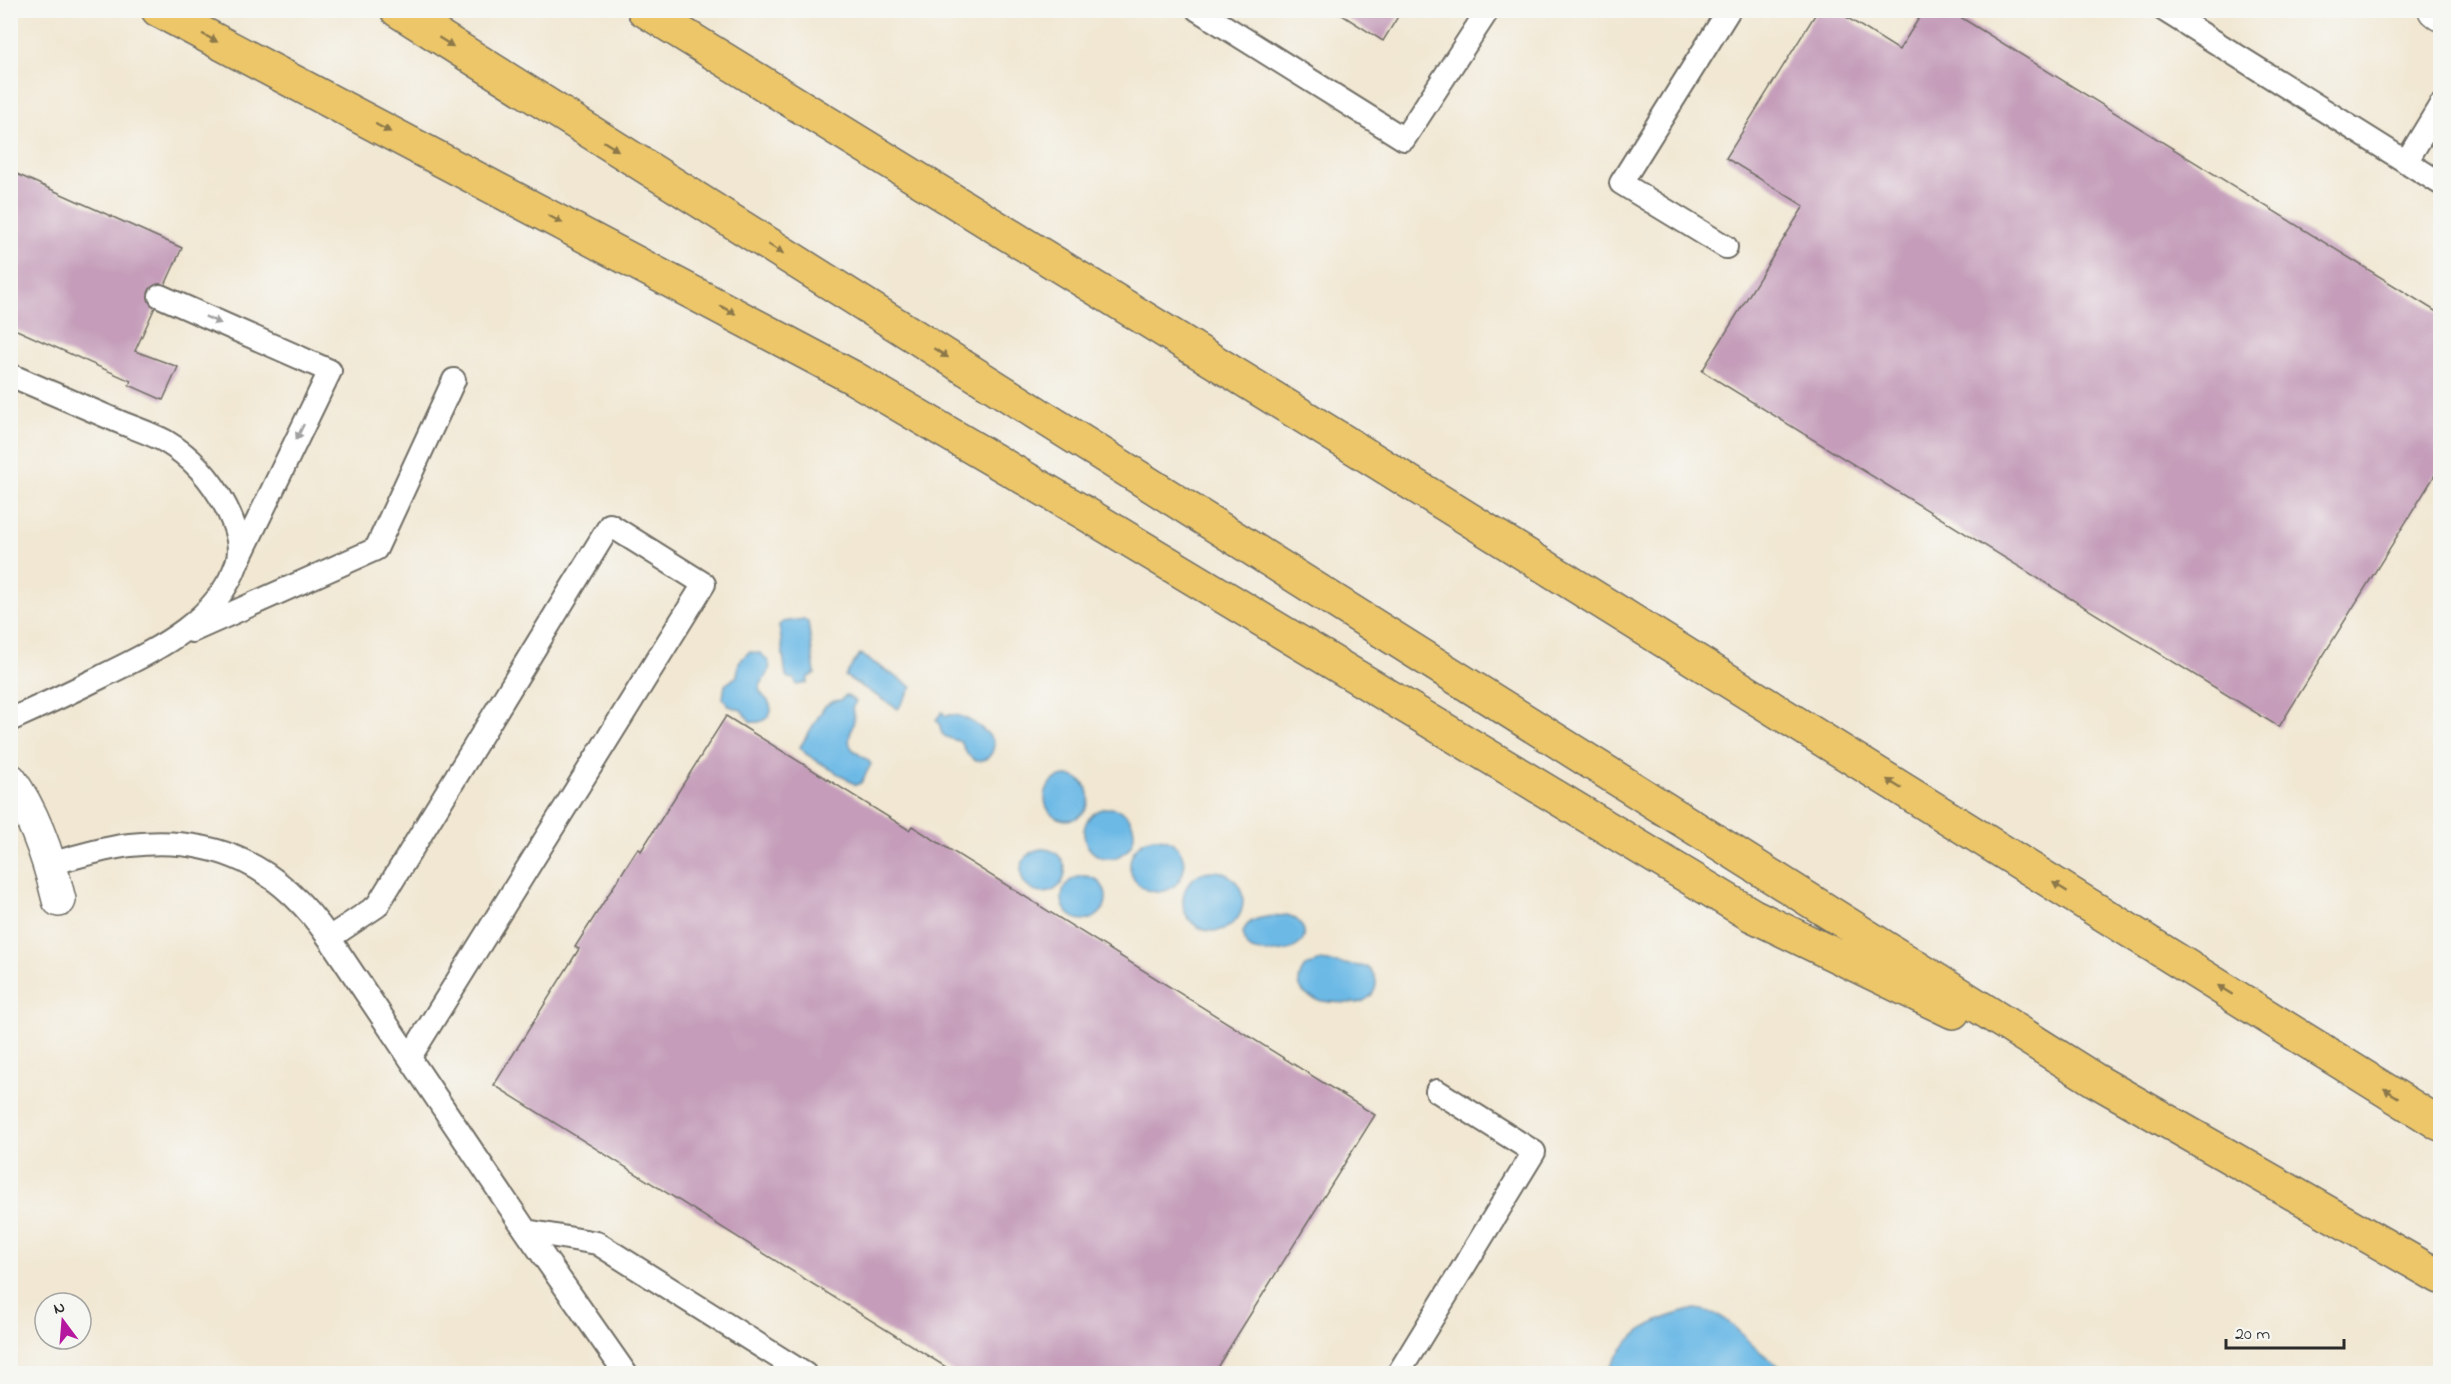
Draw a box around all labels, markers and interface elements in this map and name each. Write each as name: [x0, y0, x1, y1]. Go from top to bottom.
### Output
one-way arrow: [202, 33, 219, 43]
one-way arrow: [438, 36, 454, 47]
one-way arrow: [374, 123, 391, 133]
one-way arrow: [603, 140, 619, 151]
one-way arrow: [547, 214, 564, 224]
one-way arrow: [768, 244, 784, 255]
one-way arrow: [719, 305, 736, 315]
one-way arrow: [205, 315, 223, 325]
one-way arrow: [933, 348, 949, 359]
one-way arrow: [296, 424, 305, 441]
one-way arrow: [1886, 778, 1902, 789]
one-way arrow: [2052, 881, 2068, 892]
one-way arrow: [2217, 985, 2233, 996]
one-way arrow: [2383, 1088, 2399, 1099]
north arrow: [33, 1291, 93, 1351]
text: N: [51, 1295, 68, 1322]
scale bar: [2226, 1312, 2344, 1350]
text: 20 m: [2235, 1322, 2270, 1348]

